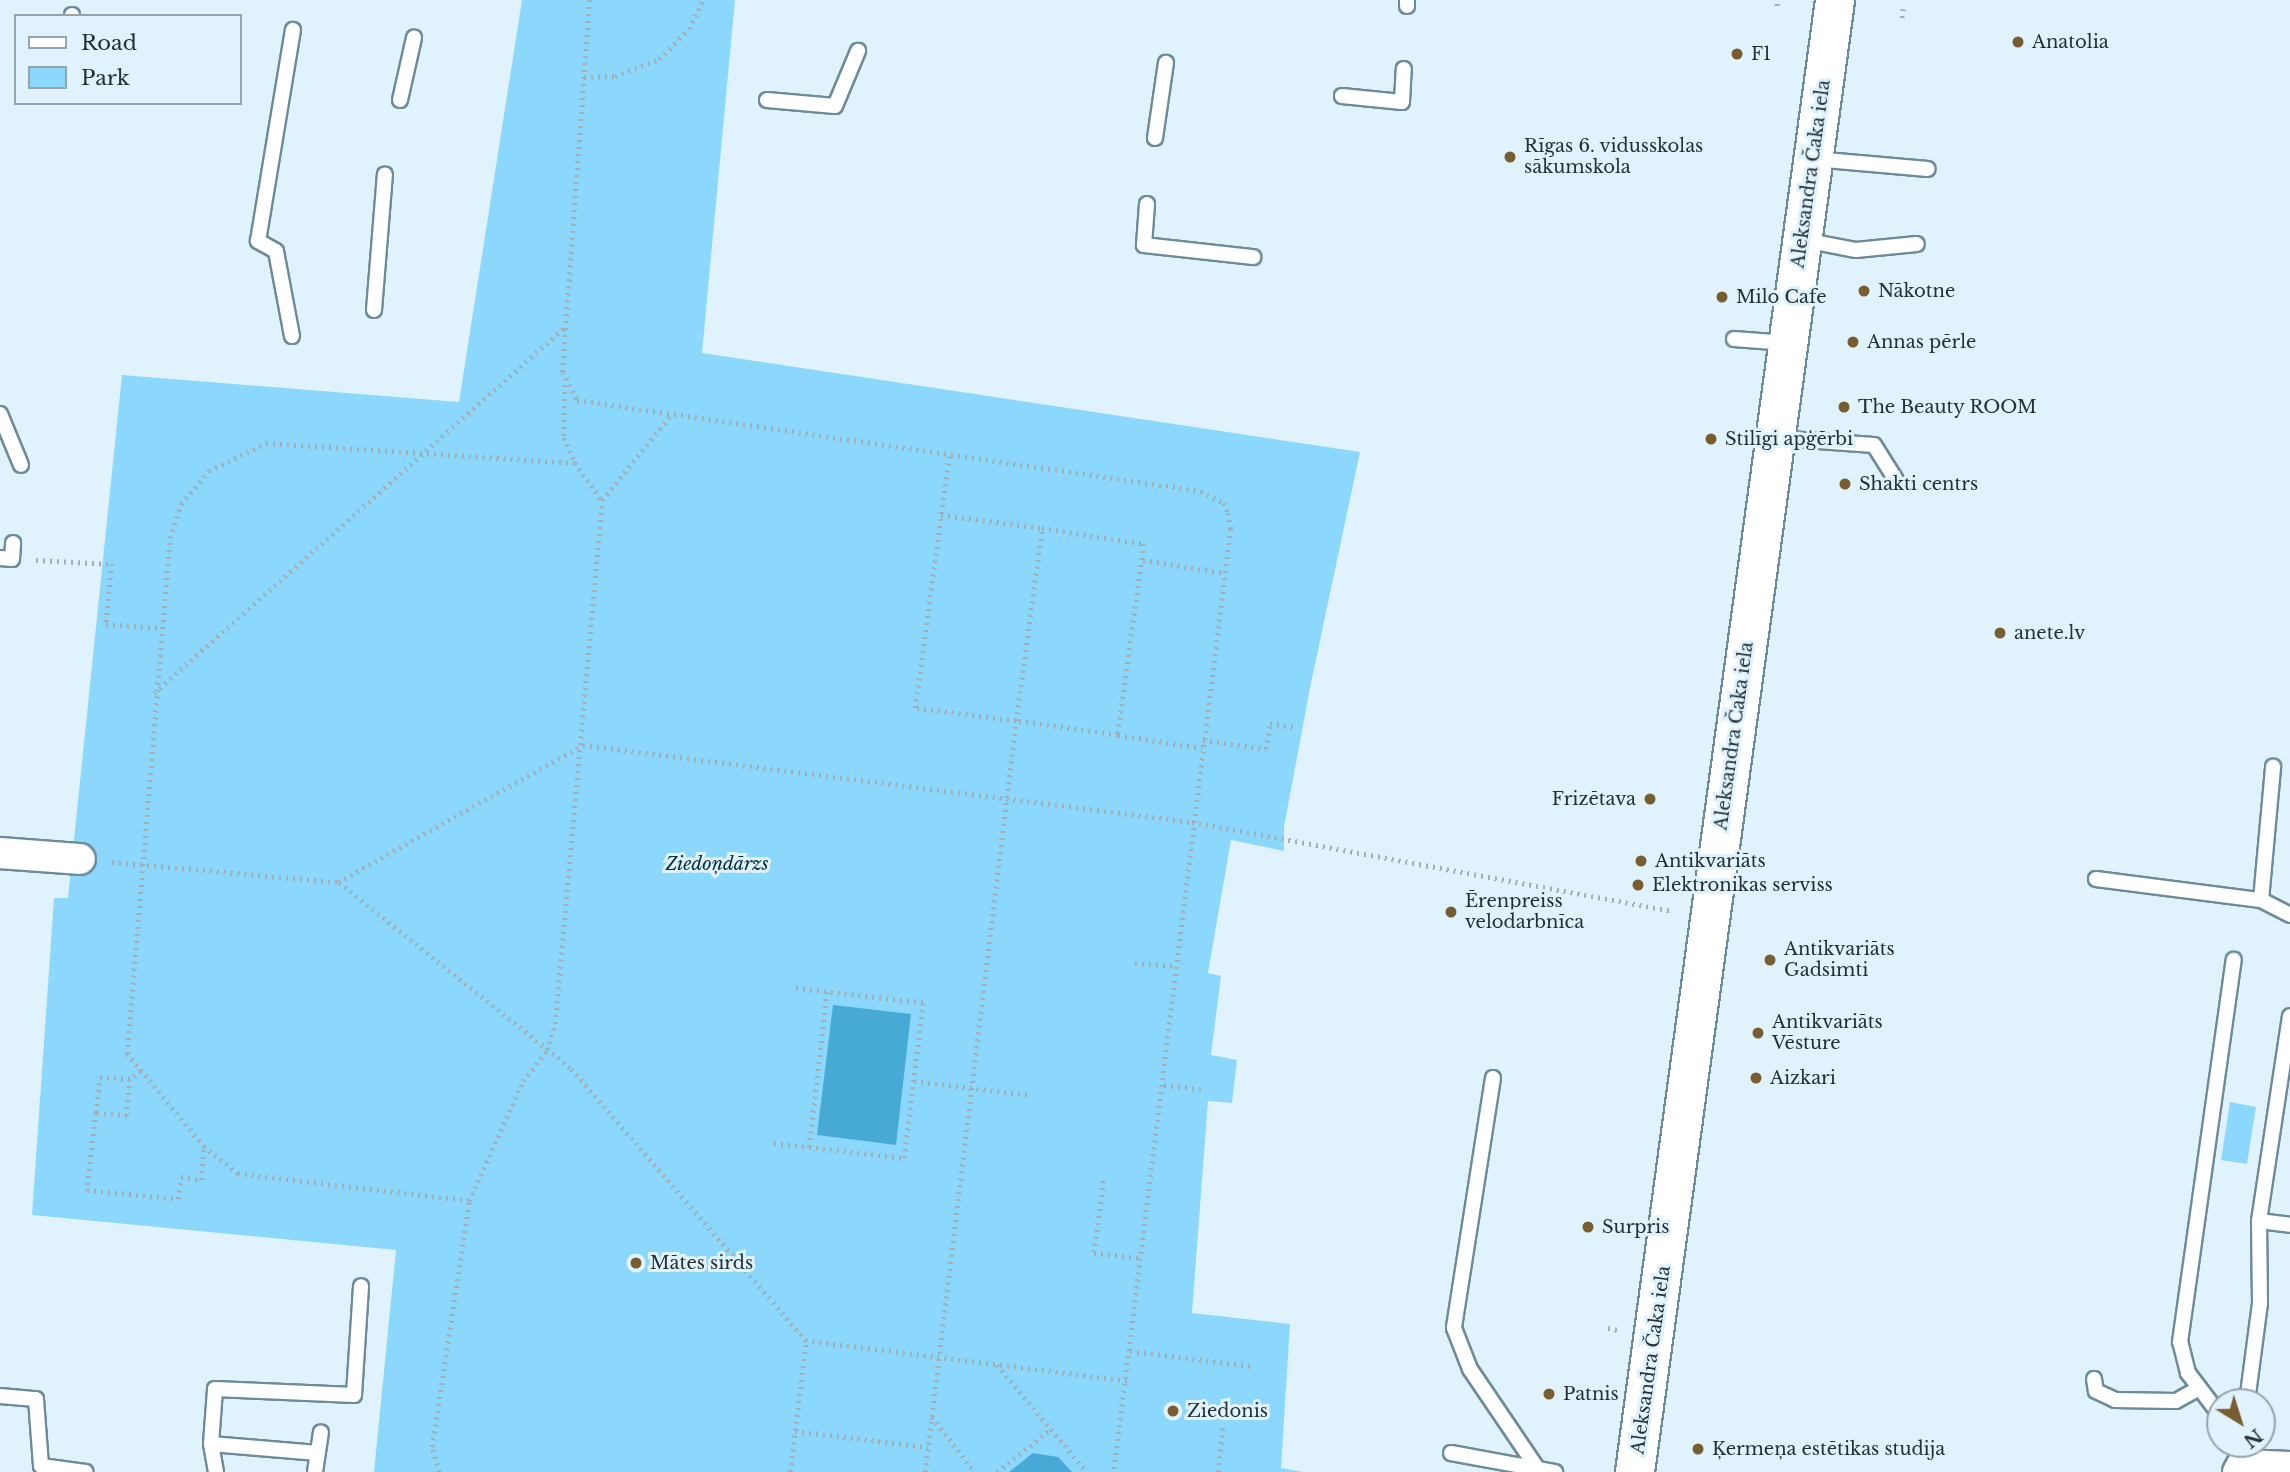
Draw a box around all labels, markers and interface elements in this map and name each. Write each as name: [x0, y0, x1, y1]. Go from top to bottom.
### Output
legend: [14, 14, 242, 105]
text: Road: [81, 30, 137, 56]
place label: Anatolia: [2032, 31, 2109, 53]
marker: Anatolia: [2010, 34, 2026, 50]
place label: F1: [1751, 43, 1771, 65]
marker: F1: [1729, 46, 1745, 62]
text: Park: [81, 65, 130, 91]
street label: Aleksandra Čaka iela: [1787, 78, 1835, 270]
place label: Rīgas 6. vidusskolas sākumskola: [1524, 136, 1704, 178]
marker: Rīgas 6. vidusskolas sākumskola: [1502, 149, 1518, 165]
place label: Nākotne: [1878, 280, 1955, 302]
marker: Nākotne: [1856, 283, 1872, 299]
place label: Milo Cafe: [1736, 286, 1826, 308]
marker: Milo Cafe: [1714, 289, 1730, 305]
place label: Annas pērle: [1867, 331, 1976, 353]
marker: Annas pērle: [1845, 334, 1861, 350]
place label: The Beauty ROOM: [1858, 396, 2037, 418]
marker: The Beauty ROOM: [1836, 399, 1852, 415]
place label: Stilīgi apģērbi: [1725, 428, 1853, 450]
marker: Stilīgi apģērbi: [1703, 431, 1719, 447]
place label: Shakti centrs: [1859, 473, 1978, 495]
marker: Shakti centrs: [1837, 476, 1853, 492]
place label: anete.lv: [2014, 622, 2085, 644]
marker: anete.lv: [1992, 625, 2008, 641]
street label: Aleksandra Čaka iela: [1710, 640, 1758, 832]
place label: Frizētava: [1552, 788, 1636, 810]
marker: Frizētava: [1642, 791, 1658, 807]
place label: Antikvariāts: [1655, 850, 1766, 872]
park label: Ziedoņdārzs: [666, 853, 768, 875]
marker: Antikvariāts: [1633, 853, 1649, 869]
place label: Elektronikas serviss: [1652, 874, 1833, 896]
marker: Elektronikas serviss: [1630, 877, 1646, 893]
place label: Ērenpreiss velodarbnīca: [1465, 891, 1584, 934]
marker: Ērenpreiss velodarbnīca: [1443, 904, 1459, 920]
place label: Antikvariāts Gadsimti: [1784, 939, 1895, 982]
marker: Antikvariāts Gadsimti: [1762, 952, 1778, 968]
place label: Antikvariāts Vēsture: [1772, 1012, 1883, 1054]
marker: Antikvariāts Vēsture: [1750, 1025, 1766, 1041]
place label: Aizkari: [1770, 1067, 1836, 1089]
marker: Aizkari: [1748, 1070, 1764, 1086]
place label: Surpris: [1602, 1216, 1669, 1238]
marker: Surpris: [1580, 1219, 1596, 1235]
place label: Mātes sirds: [650, 1252, 753, 1274]
marker: Mātes sirds: [628, 1255, 644, 1271]
street label: Aleksandra Čaka iela: [1627, 1264, 1675, 1456]
place label: Patnis: [1563, 1383, 1619, 1405]
marker: Patnis: [1541, 1386, 1557, 1402]
north arrow: [2206, 1388, 2276, 1458]
place label: Ziedonis: [1187, 1400, 1268, 1422]
marker: Ziedonis: [1165, 1403, 1181, 1419]
text: N: [2239, 1424, 2267, 1453]
place label: Ķermeņa estētikas studija: [1712, 1438, 1945, 1460]
marker: Ķermeņa estētikas studija: [1690, 1441, 1706, 1457]

